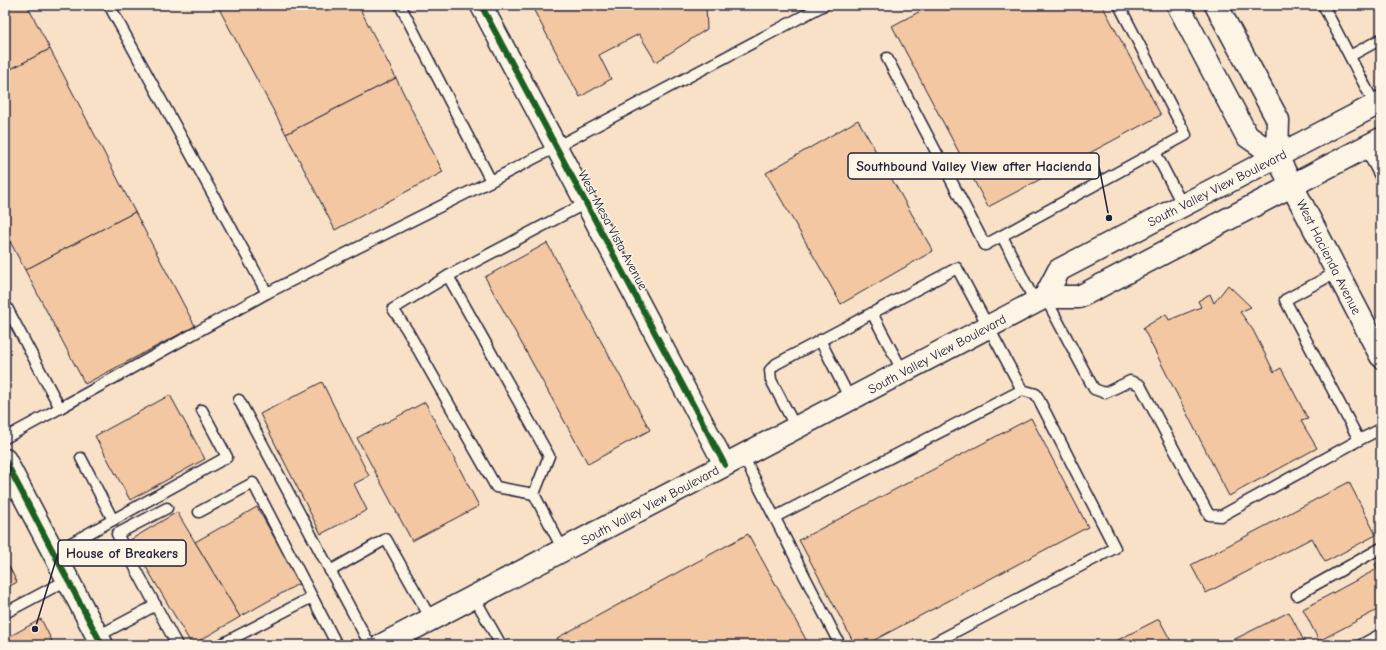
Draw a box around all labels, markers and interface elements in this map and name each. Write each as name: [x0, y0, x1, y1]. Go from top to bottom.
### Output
street label: South Valley View Boulevard: [1145, 146, 1289, 230]
callout: Southbound Valley View after Hacienda: [848, 153, 1099, 179]
text: Southbound Valley View after Hacienda: [856, 158, 1092, 175]
street label: West Mesa Vista Avenue: [575, 168, 651, 293]
street label: West Hacienda Avenue: [1294, 197, 1365, 317]
street label: South Valley View Boulevard: [865, 311, 1009, 397]
street label: South Valley View Boulevard: [578, 462, 722, 548]
callout: House of Breakers: [58, 540, 186, 566]
text: House of Breakers: [66, 545, 178, 562]

